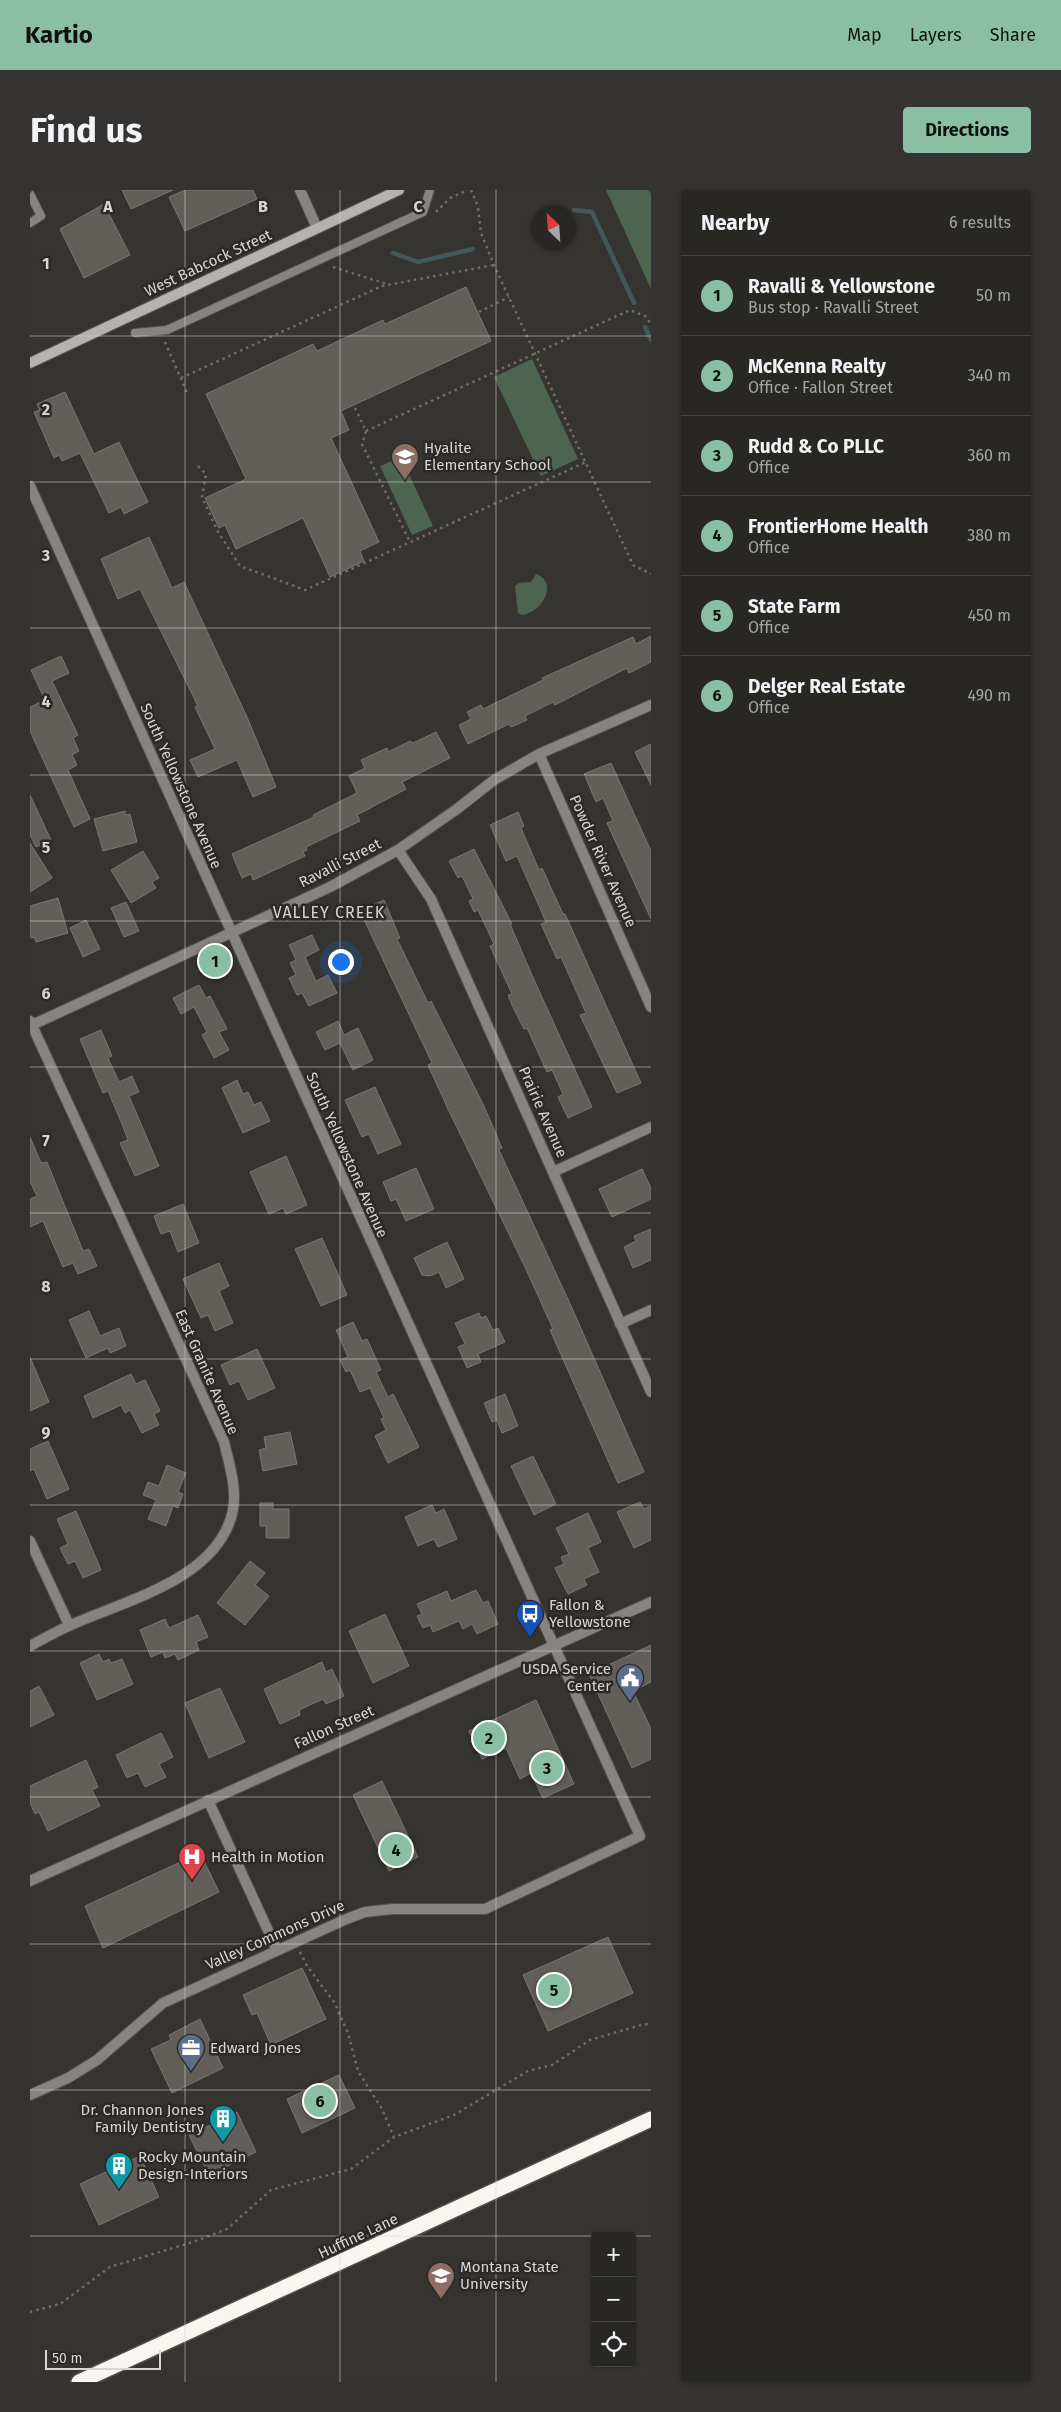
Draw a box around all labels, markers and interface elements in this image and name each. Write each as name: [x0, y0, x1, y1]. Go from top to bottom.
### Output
text: Kartio: [25, 21, 93, 49]
text: Map: [847, 24, 882, 46]
text: Layers: [910, 24, 962, 46]
text: Share: [990, 24, 1036, 46]
button: Directions: [903, 107, 1031, 153]
text: Find us: [30, 109, 142, 151]
text: A: [102, 197, 113, 216]
text: B: [258, 197, 268, 216]
text: C: [413, 197, 423, 216]
north arrow: [531, 205, 576, 250]
text: Nearby: [701, 210, 769, 236]
text: 6 results: [949, 213, 1011, 232]
street label: West Babcock Street: [142, 225, 275, 300]
text: 1: [42, 254, 50, 273]
text: Ravalli & Yellowstone: [748, 275, 935, 298]
text: 1: [713, 286, 721, 305]
text: 50 m: [976, 286, 1011, 305]
text: Bus stop · Ravalli Street: [748, 298, 919, 317]
text: McKenna Realty: [748, 355, 886, 378]
text: 2: [713, 366, 721, 385]
text: 340 m: [968, 366, 1011, 385]
text: Office · Fallon Street: [748, 378, 893, 397]
text: 2: [42, 400, 50, 419]
text: Rudd & Co PLLC: [748, 435, 884, 458]
place label: Hyalite Elementary School: [424, 439, 552, 474]
school or university icon: Hyalite Elementary School: [390, 442, 420, 481]
text: 3: [713, 446, 721, 465]
text: 360 m: [968, 446, 1011, 465]
text: Office: [748, 458, 790, 477]
text: FrontierHome Health: [748, 515, 928, 538]
text: 4: [712, 526, 722, 545]
text: 380 m: [967, 526, 1011, 545]
text: Office: [748, 538, 790, 557]
text: 3: [41, 546, 50, 565]
text: State Farm: [748, 595, 841, 618]
text: 5: [713, 606, 721, 625]
text: 450 m: [968, 606, 1011, 625]
text: Office: [748, 618, 790, 637]
text: Delger Real Estate: [748, 675, 905, 698]
text: 6: [712, 686, 722, 705]
text: 490 m: [968, 686, 1011, 705]
text: 4: [41, 692, 51, 711]
text: Office: [748, 698, 790, 717]
street label: South Yellowstone Avenue: [136, 700, 226, 872]
street label: Powder River Avenue: [566, 792, 640, 930]
street label: Ravalli Street: [296, 834, 385, 891]
text: 5: [42, 838, 51, 857]
district label: VALLEY CREEK: [273, 903, 385, 922]
pin: 1: [199, 942, 231, 980]
your location: [328, 949, 354, 975]
text: 6: [41, 984, 51, 1003]
street label: Prairie Avenue: [515, 1064, 571, 1160]
street label: South Yellowstone Avenue: [302, 1069, 392, 1241]
text: 7: [42, 1131, 50, 1150]
text: 8: [41, 1277, 51, 1296]
street label: East Granite Avenue: [171, 1307, 243, 1437]
text: 9: [42, 1423, 51, 1442]
place label: Fallon & Yellowstone: [549, 1596, 631, 1631]
bus stop icon: Fallon & Yellowstone: [515, 1599, 545, 1638]
place label: USDA Service Center: [522, 1660, 611, 1695]
public building icon: USDA Service Center: [615, 1663, 645, 1702]
street label: Fallon Street: [291, 1701, 377, 1753]
pin: 2: [473, 1719, 505, 1757]
pin: 3: [531, 1749, 563, 1787]
pin: 4: [380, 1831, 412, 1869]
hospital icon: Health in Motion: [177, 1842, 207, 1881]
place label: Health in Motion: [211, 1848, 324, 1866]
street label: Valley Commons Drive: [203, 1896, 347, 1974]
pin: 5: [538, 1971, 570, 2009]
office icon: Edward Jones: [176, 2033, 206, 2072]
place label: Edward Jones: [210, 2039, 301, 2057]
pin: 6: [304, 2082, 336, 2120]
place label: Dr. Channon Jones Family Dentistry: [81, 2101, 205, 2136]
building icon: Dr. Channon Jones Family Dentistry: [208, 2104, 238, 2143]
place label: Rocky Mountain Design-Interiors: [138, 2148, 248, 2183]
building icon: Rocky Mountain Design-Interiors: [104, 2151, 134, 2190]
street label: Huffine Lane: [315, 2210, 401, 2262]
map controls: [591, 2232, 636, 2367]
button: +: [591, 2232, 636, 2277]
place label: Montana State University: [460, 2258, 559, 2293]
school or university icon: Montana State University: [426, 2261, 456, 2300]
button: −: [591, 2277, 636, 2322]
button: locate: [591, 2322, 636, 2367]
scale bar: [45, 2347, 161, 2370]
text: 50 m: [52, 2350, 83, 2367]

